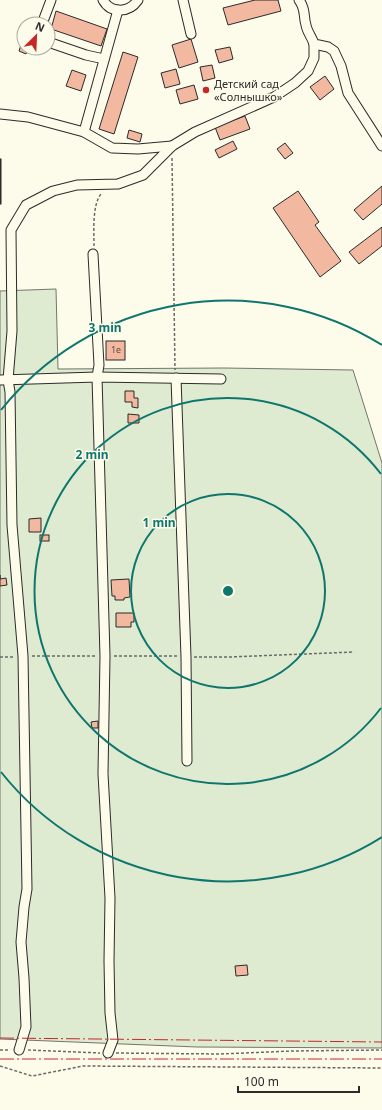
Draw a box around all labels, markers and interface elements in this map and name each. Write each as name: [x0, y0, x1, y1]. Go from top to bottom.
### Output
north arrow: [16, 16, 56, 56]
text: N: [33, 18, 47, 35]
place label: Детский сад «Солнышко»: [214, 76, 283, 104]
marker: Детский сад «Солнышко»: [201, 85, 211, 95]
text: 3 min: [88, 319, 122, 336]
house number: 1е: [111, 343, 121, 356]
text: 2 min: [75, 446, 109, 463]
text: 1 min: [142, 514, 176, 531]
centre of rings: [221, 584, 235, 598]
scale bar: [238, 1068, 359, 1094]
text: 100 m: [244, 1073, 279, 1090]

